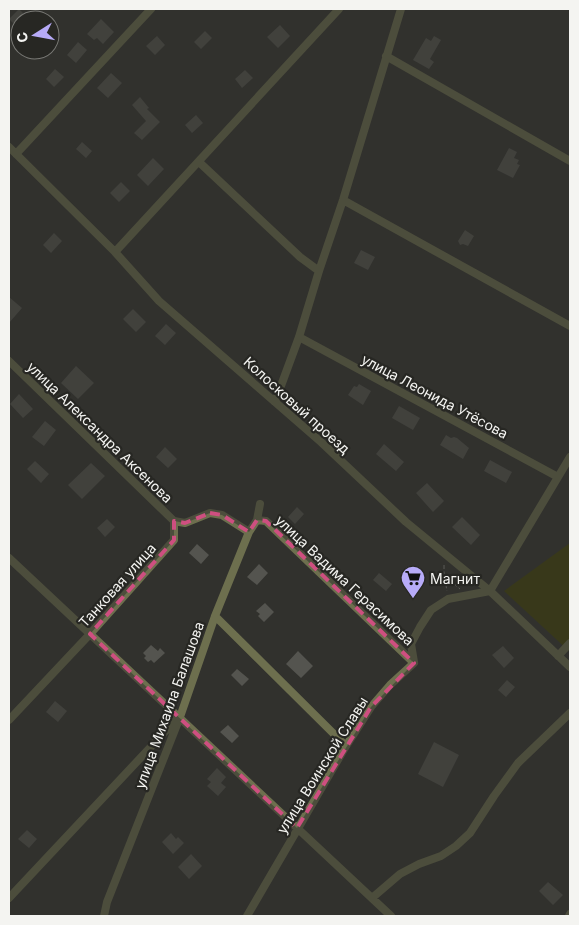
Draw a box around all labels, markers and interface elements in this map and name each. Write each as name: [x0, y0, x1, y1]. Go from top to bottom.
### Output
north arrow: [10, 10, 60, 60]
text: С: [12, 31, 31, 44]
street label: улица Леонида Утёсова: [359, 350, 511, 442]
street label: Колосковый проезд: [240, 353, 354, 457]
street label: улица Александра Аксенова: [24, 358, 176, 506]
street label: улица Вадима Герасимова: [272, 511, 418, 649]
street label: Танковая улица: [75, 540, 159, 630]
supermarket icon: Магнит: [400, 565, 426, 599]
place label: Магнит: [430, 570, 480, 587]
street label: улица Михаила Балашова: [131, 619, 207, 791]
street label: улица Воинской Славы: [273, 693, 371, 837]

